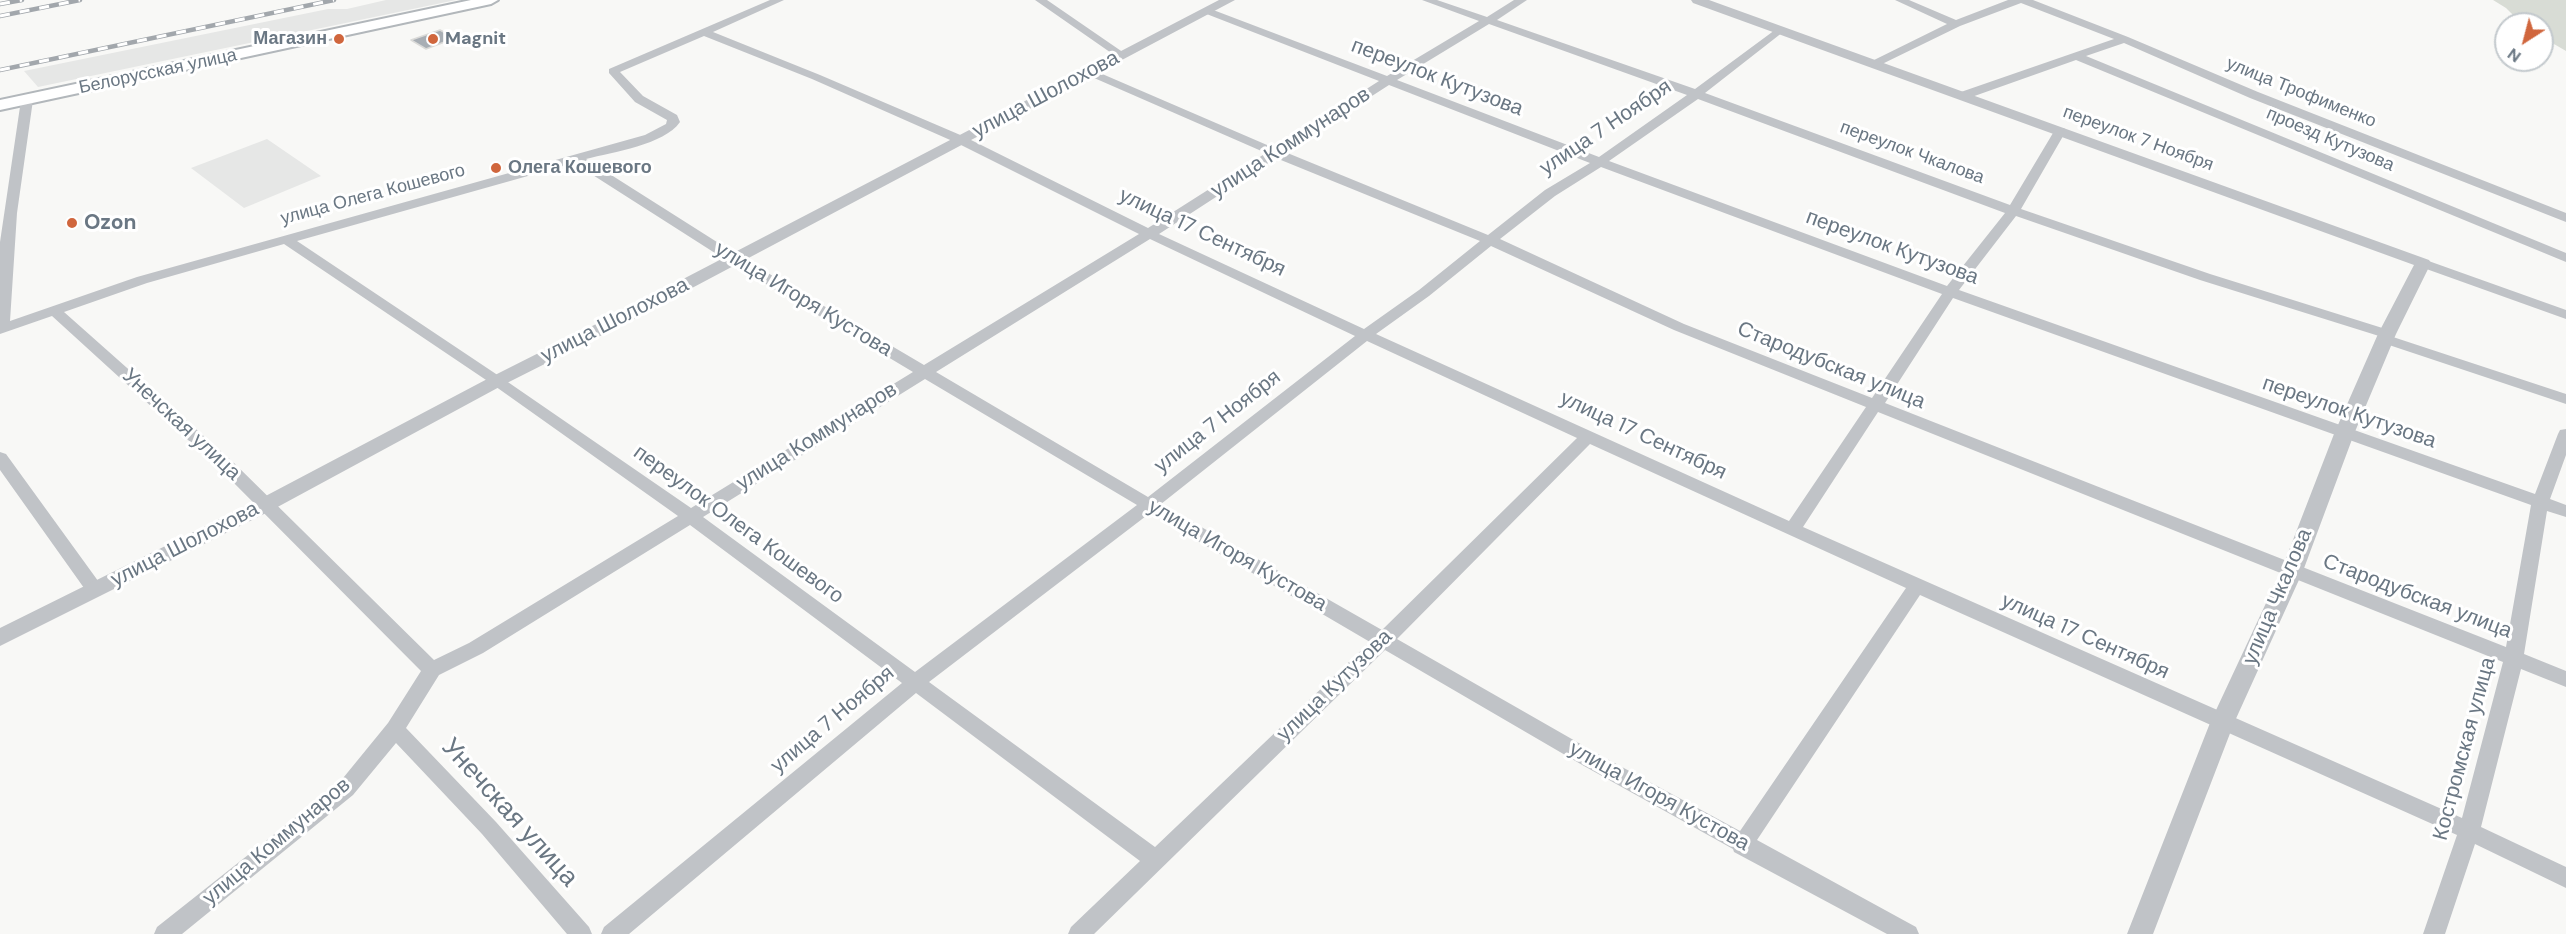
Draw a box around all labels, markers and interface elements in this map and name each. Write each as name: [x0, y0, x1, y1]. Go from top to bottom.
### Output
north arrow: [2494, 12, 2554, 72]
place label: Магазин: [253, 28, 327, 50]
place label: Magnit: [445, 28, 506, 50]
marker: Магазин: [332, 32, 346, 46]
marker: Magnit: [426, 32, 440, 46]
street label: переулок Кутузова: [1348, 34, 1526, 122]
text: N: [2503, 43, 2525, 67]
street label: Белорусская улица: [77, 45, 239, 99]
street label: улица Шолохова: [968, 46, 1124, 144]
street label: улица Трофименко: [2223, 53, 2379, 133]
street label: улица 7 Ноября: [1535, 75, 1677, 181]
street label: улица Коммунаров: [1207, 82, 1375, 204]
street label: переулок 7 Ноября: [2060, 102, 2216, 176]
street label: проезд Кутузова: [2263, 103, 2397, 177]
street label: переулок Чкалова: [1837, 117, 1987, 189]
place label: Олега Кошевого: [508, 157, 652, 179]
street label: улица Олега Кошевого: [278, 160, 468, 230]
marker: Олега Кошевого: [489, 161, 503, 175]
street label: улица 17 Сентября: [1115, 183, 1289, 283]
street label: переулок Кутузова: [1802, 205, 1982, 291]
place label: Ozon: [84, 210, 137, 236]
marker: Ozon: [65, 216, 79, 230]
street label: улица Игоря Кустова: [710, 237, 896, 363]
street label: улица Шолохова: [537, 273, 693, 369]
street label: Стародубская улица: [1733, 317, 1929, 415]
street label: Унечская улица: [117, 364, 245, 486]
street label: улица 7 Ноября: [1150, 365, 1286, 479]
street label: переулок Кутузова: [2259, 371, 2439, 455]
street label: улица Коммунаров: [732, 377, 902, 497]
street label: улица 17 Сентября: [1556, 386, 1730, 486]
street label: переулок Олега Кошевого: [628, 440, 848, 610]
street label: улица Игоря Кустова: [1143, 495, 1331, 617]
street label: улица Шолохова: [107, 497, 263, 593]
street label: улица Чкалова: [2238, 525, 2318, 669]
street label: Стародубская улица: [2319, 549, 2515, 645]
street label: улица 17 Сентября: [1997, 589, 2173, 685]
street label: улица Кутузова: [1272, 625, 1398, 747]
street label: Костромская улица: [2428, 655, 2502, 843]
street label: улица 7 Ноября: [766, 661, 900, 779]
street label: Унечская улица: [434, 732, 584, 894]
street label: улица Игоря Кустова: [1564, 737, 1754, 857]
street label: улица Коммунаров: [198, 773, 356, 911]

